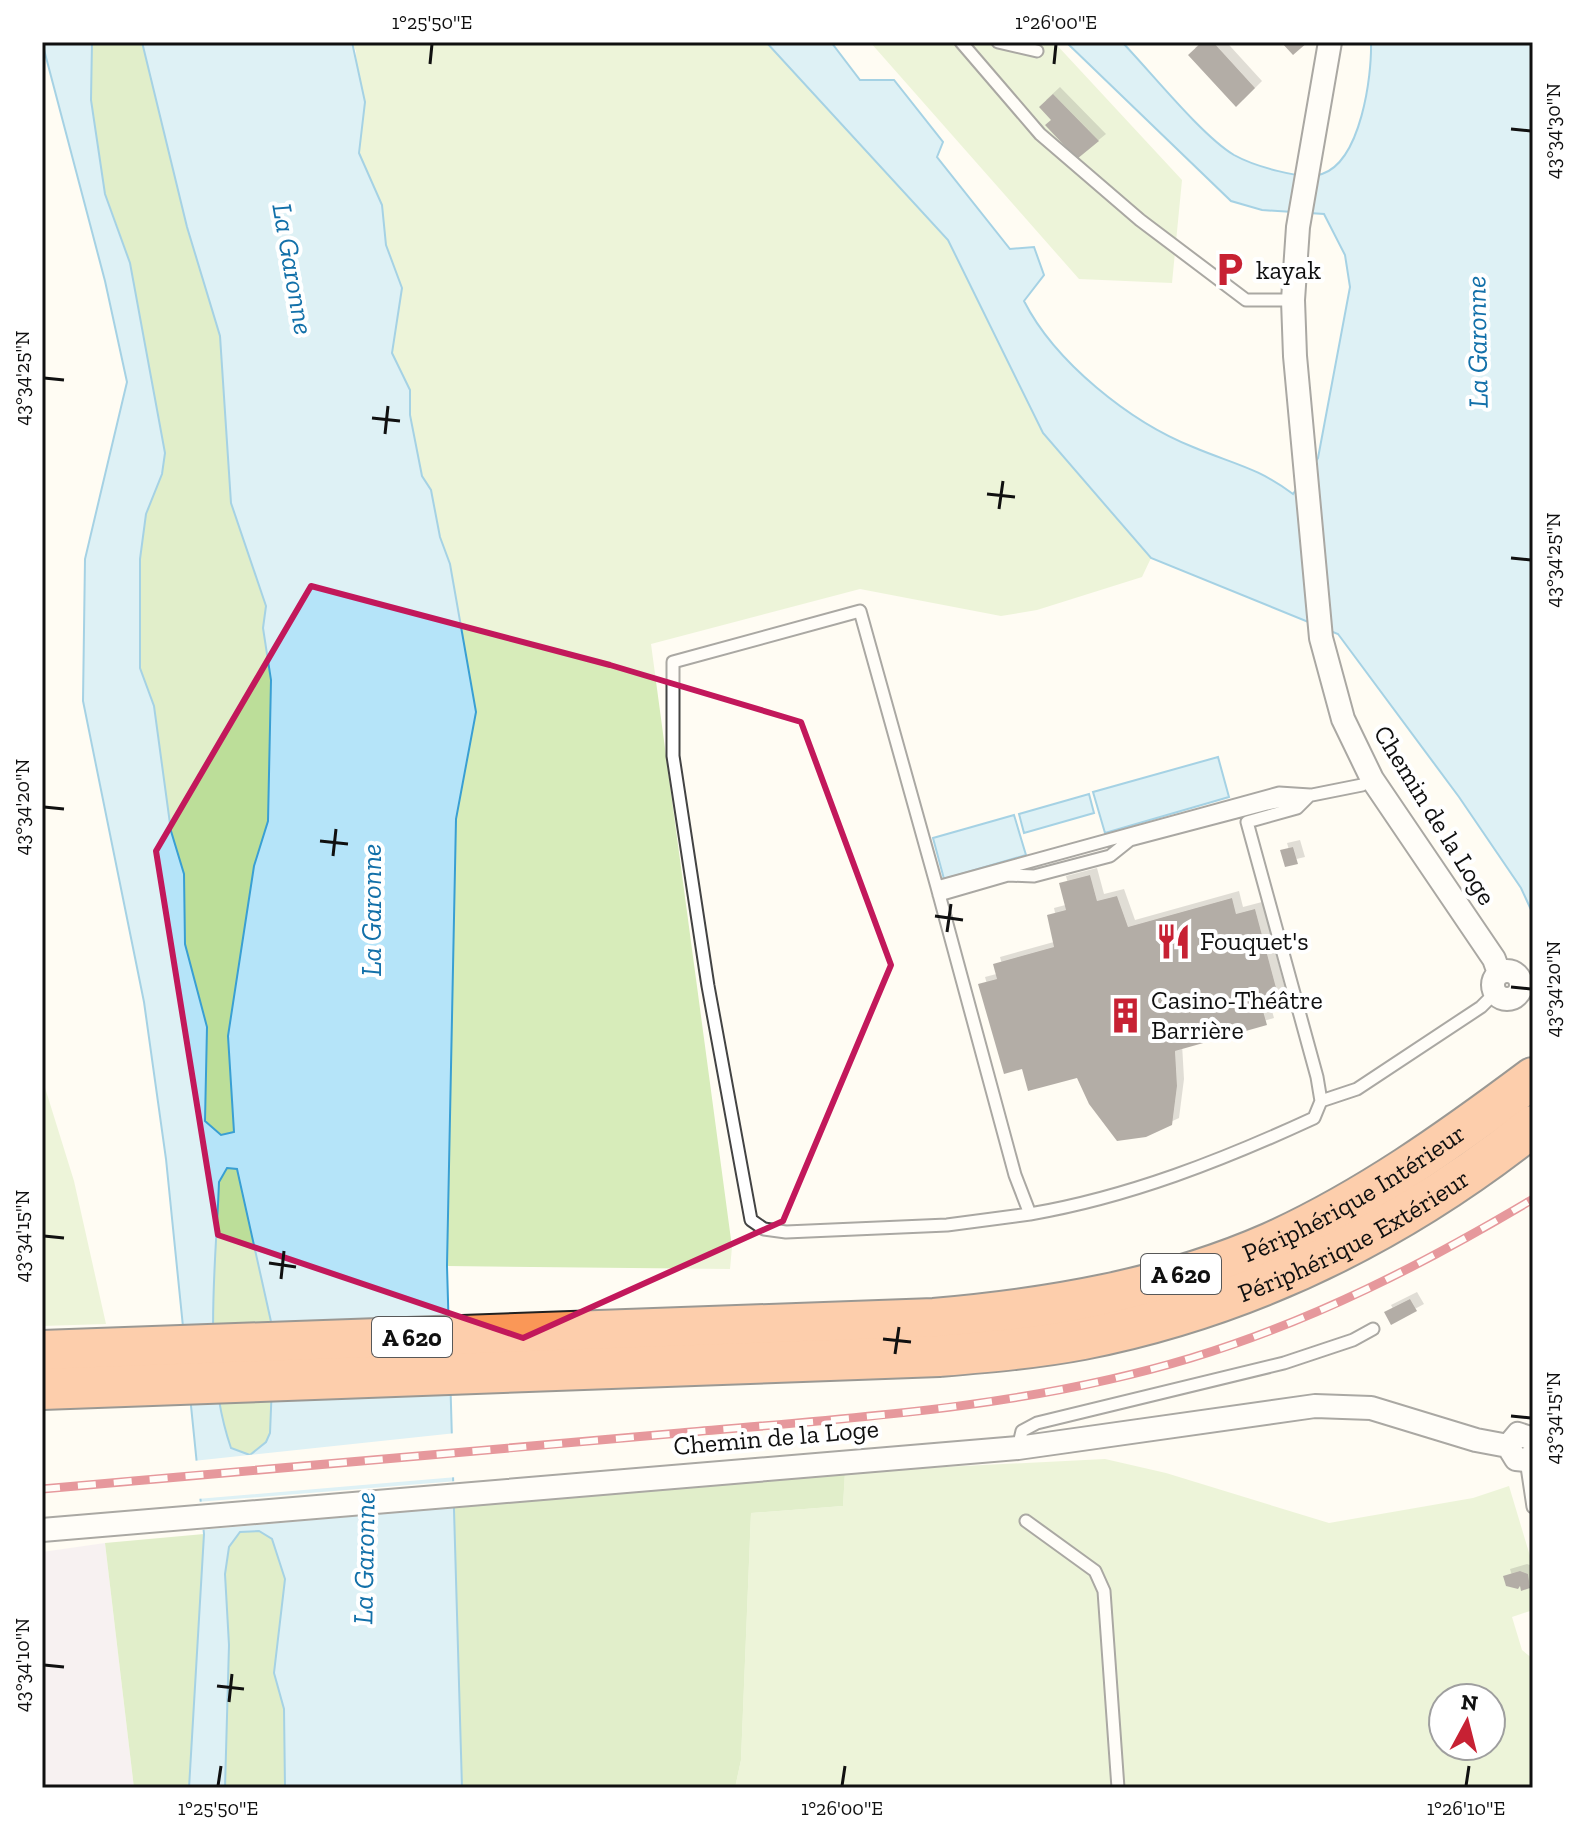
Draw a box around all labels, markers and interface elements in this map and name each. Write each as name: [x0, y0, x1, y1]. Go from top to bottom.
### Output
text: 1°25'50"E: [392, 10, 472, 34]
text: 1°26'00"E: [1015, 10, 1097, 34]
text: 43°34'30"N: [1541, 83, 1565, 179]
water label: La Garonne: [265, 201, 321, 337]
parking icon: kayak: [1211, 251, 1249, 289]
place label: kayak: [1256, 254, 1321, 286]
water label: La Garonne: [1459, 275, 1495, 409]
text: 43°34'25"N: [10, 330, 34, 426]
text: 43°34'25"N: [1541, 512, 1565, 608]
street label: Chemin de la Loge: [1367, 719, 1503, 911]
text: 43°34'20"N: [10, 759, 34, 855]
water label: La Garonne: [355, 844, 388, 976]
restaurant icon: Fouquet's: [1155, 922, 1193, 960]
place label: Fouquet's: [1200, 925, 1309, 957]
text: 43°34'20"N: [1541, 941, 1565, 1037]
place label: Casino-Théâtre Barrière: [1151, 984, 1323, 1046]
building icon: Casino-Théâtre Barrière: [1106, 996, 1144, 1034]
street label: Périphérique Intérieur: [1238, 1117, 1471, 1269]
street label: Périphérique Extérieur: [1234, 1162, 1476, 1309]
text: 43°34'15"N: [10, 1190, 34, 1282]
road number: A 620: [1141, 1254, 1221, 1294]
road number: A 620: [372, 1317, 452, 1357]
text: 43°34'15"N: [1541, 1372, 1565, 1464]
street label: Chemin de la Loge: [672, 1412, 880, 1462]
water label: La Garonne: [346, 1491, 382, 1625]
text: 43°34'10"N: [10, 1618, 34, 1712]
north arrow: [1427, 1682, 1507, 1762]
text: N: [1459, 1688, 1480, 1717]
text: 1°25'50"E: [178, 1796, 258, 1820]
text: 1°26'00"E: [801, 1796, 883, 1820]
text: 1°26'10"E: [1427, 1796, 1505, 1820]

